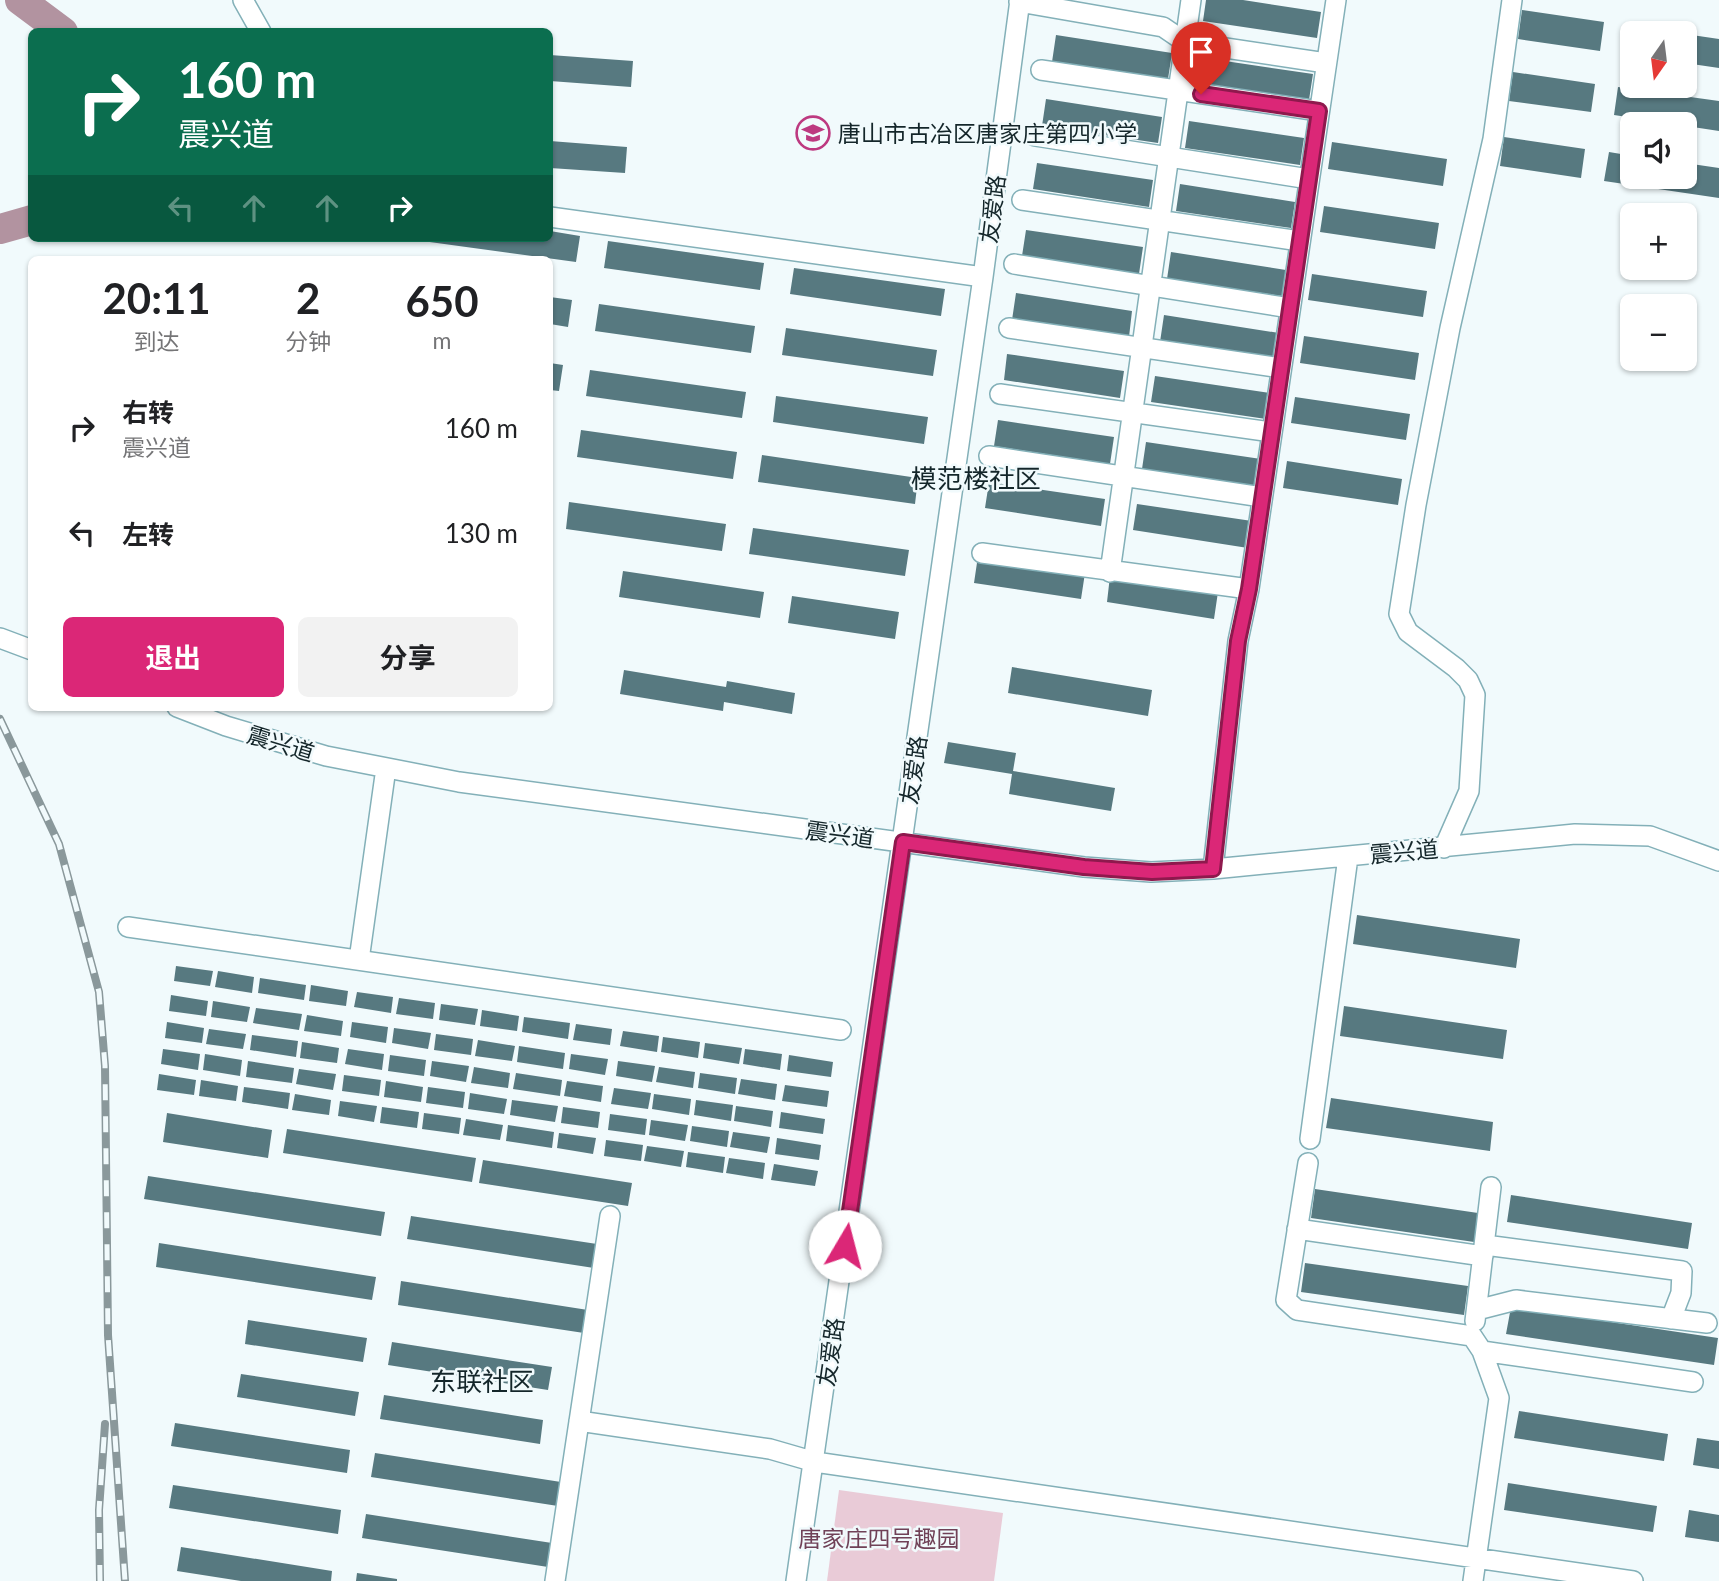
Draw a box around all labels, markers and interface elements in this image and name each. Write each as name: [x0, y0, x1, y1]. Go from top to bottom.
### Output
north arrow: [1620, 21, 1698, 98]
map controls: [1620, 21, 1697, 371]
pin: [1171, 22, 1231, 94]
icon: arrive: [1182, 33, 1220, 71]
text: 160 m: [178, 50, 316, 108]
icon: right: [63, 56, 154, 147]
button: sound: [1620, 112, 1697, 189]
text: 震兴道: [178, 114, 274, 153]
school or university icon: 唐山市古冶区唐家庄第四小学: [794, 114, 832, 152]
place label: 唐山市古冶区唐家庄第四小学: [838, 119, 1137, 147]
street label: 友爱路: [974, 173, 1010, 245]
icon: left: [162, 189, 200, 227]
icon: ahead: [235, 189, 273, 227]
icon: ahead: [308, 189, 346, 227]
icon: right: [381, 189, 419, 227]
button: +: [1620, 203, 1697, 280]
text: 20:11: [102, 273, 211, 323]
text: 2: [296, 273, 320, 323]
text: 650: [405, 276, 479, 326]
button: −: [1620, 294, 1697, 371]
text: m: [433, 326, 451, 354]
text: 到达: [134, 327, 180, 355]
text: 分钟: [285, 327, 331, 355]
text: 右转: [122, 396, 174, 428]
icon: right: [63, 409, 101, 447]
text: 160 m: [445, 412, 518, 444]
text: 震兴道: [122, 433, 191, 461]
district label: 模范楼社区: [911, 462, 1041, 494]
icon: left: [63, 514, 101, 552]
text: 130 m: [445, 517, 518, 549]
text: 左转: [122, 518, 174, 550]
button: 退出: [63, 617, 284, 697]
button: 分享: [298, 617, 518, 697]
street label: 震兴道: [244, 720, 318, 766]
street label: 友爱路: [894, 734, 932, 806]
street label: 震兴道: [804, 815, 876, 853]
street label: 震兴道: [1368, 834, 1440, 868]
position arrow: [808, 1209, 882, 1283]
street label: 友爱路: [811, 1316, 849, 1388]
district label: 东联社区: [430, 1365, 534, 1397]
park label: 唐家庄四号趣园: [799, 1524, 960, 1552]

